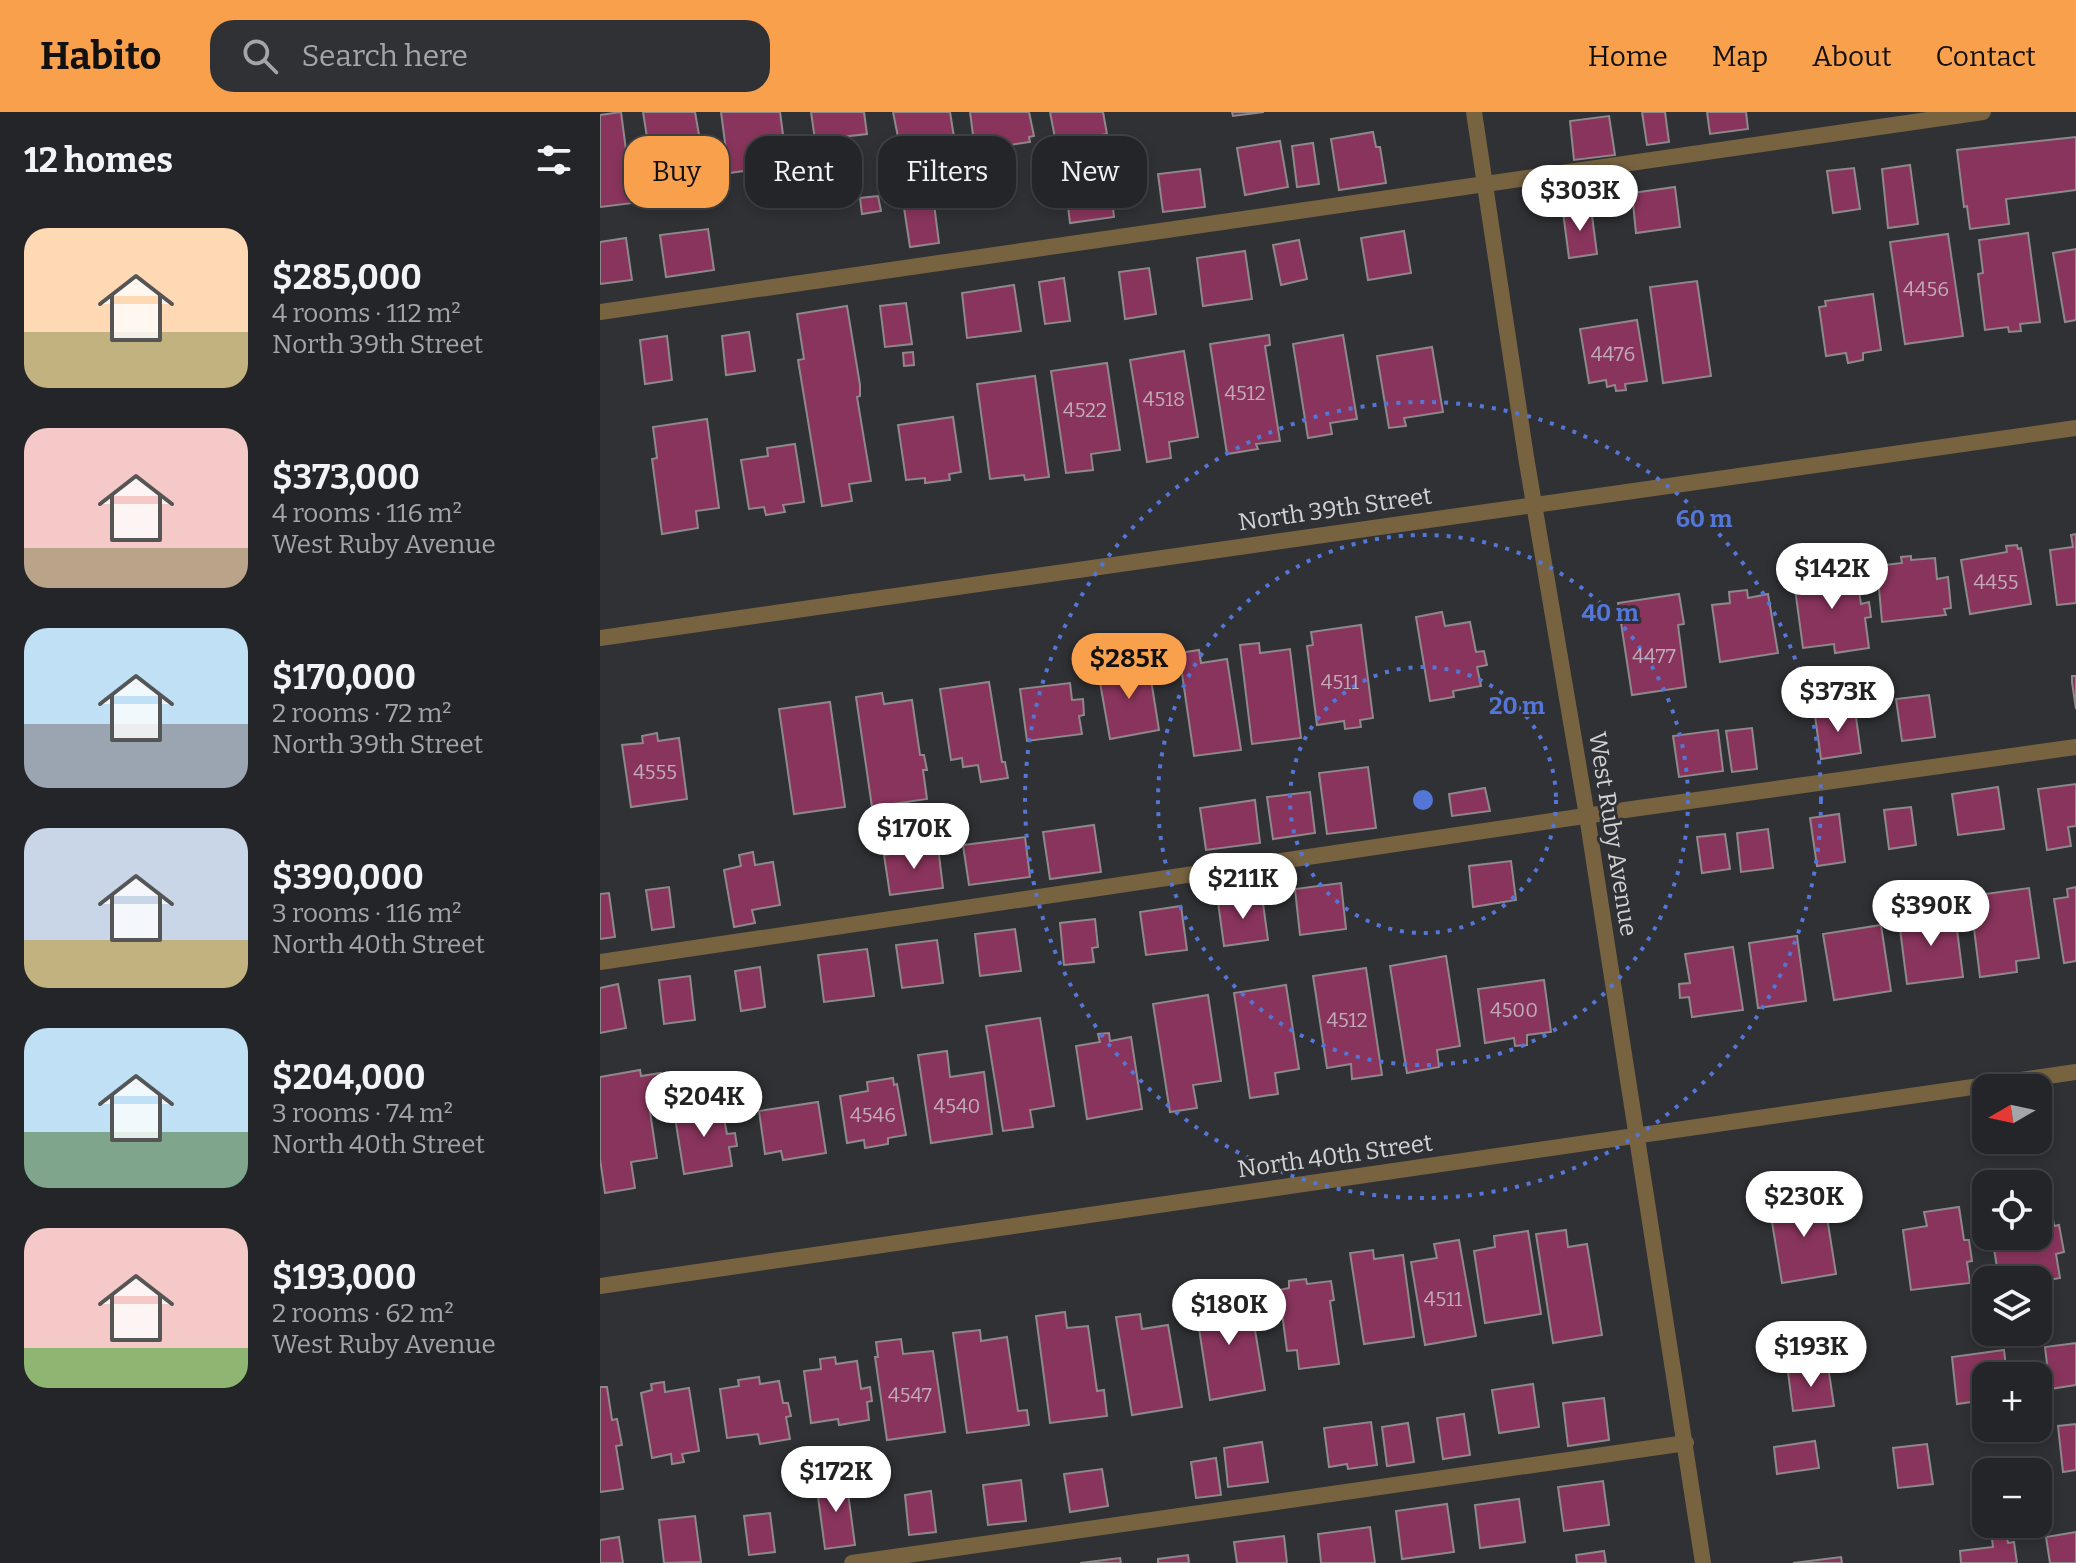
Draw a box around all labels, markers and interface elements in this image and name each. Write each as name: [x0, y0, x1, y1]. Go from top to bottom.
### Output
search box: [210, 20, 770, 92]
text: Habito: [40, 33, 162, 79]
icon: search: [238, 34, 282, 78]
text: Search here: [302, 38, 468, 74]
text: Home: [1588, 40, 1668, 73]
text: Map: [1712, 40, 1768, 73]
text: About: [1812, 40, 1892, 73]
text: Contact: [1936, 40, 2036, 73]
chip: Buy: [624, 136, 729, 208]
chip: Rent: [745, 136, 862, 208]
chip: Filters: [878, 136, 1016, 208]
chip: New: [1032, 136, 1147, 208]
icon: filters: [532, 138, 576, 182]
text: 12 homes: [24, 140, 173, 181]
pin: $303K: [1524, 165, 1636, 233]
text: $303K: [1540, 175, 1620, 206]
text: $285,000: [272, 257, 422, 298]
icon: home: [88, 260, 184, 356]
house number: 4456: [1903, 277, 1949, 301]
text: 4 rooms · 112 m²: [272, 298, 461, 329]
text: North 39th Street: [272, 329, 483, 360]
house number: 4476: [1591, 342, 1635, 366]
house number: 4512: [1224, 381, 1266, 405]
house number: 4518: [1143, 387, 1185, 411]
house number: 4522: [1063, 398, 1107, 422]
text: $373,000: [272, 457, 420, 498]
icon: home: [88, 460, 184, 556]
street label: North 39th Street: [1237, 482, 1434, 536]
text: 4 rooms · 116 m²: [272, 498, 462, 529]
text: 60 m: [1676, 505, 1732, 533]
text: West Ruby Avenue: [272, 529, 496, 560]
pin: $142K: [1776, 543, 1888, 611]
text: $142K: [1794, 553, 1870, 584]
house number: 4455: [1974, 570, 2018, 594]
text: 40 m: [1581, 599, 1639, 627]
pin: $285K: [1073, 633, 1185, 701]
text: $285K: [1090, 643, 1168, 674]
house number: 4477: [1632, 644, 1676, 668]
text: $170,000: [272, 657, 416, 698]
icon: home: [88, 660, 184, 756]
pin: $373K: [1782, 666, 1894, 734]
house number: 4511: [1321, 670, 1359, 694]
text: $373K: [1799, 676, 1877, 707]
text: 20 m: [1489, 692, 1545, 720]
text: 2 rooms · 72 m²: [272, 698, 452, 729]
text: North 39th Street: [272, 729, 483, 760]
street label: West Ruby Avenue: [1583, 730, 1643, 938]
house number: 4555: [633, 760, 677, 784]
centre of rings: [1409, 786, 1437, 814]
pin: $170K: [858, 803, 970, 871]
text: $170K: [876, 813, 952, 844]
pin: $211K: [1187, 853, 1299, 921]
text: $390,000: [272, 857, 424, 898]
icon: home: [88, 860, 184, 956]
text: $211K: [1207, 863, 1279, 894]
pin: $390K: [1875, 880, 1987, 948]
text: $390K: [1890, 890, 1972, 921]
text: 3 rooms · 116 m²: [272, 898, 462, 929]
text: North 40th Street: [272, 929, 485, 960]
house number: 4500: [1490, 998, 1538, 1022]
house number: 4512: [1326, 1008, 1368, 1032]
text: $204,000: [272, 1057, 426, 1098]
icon: home: [88, 1060, 184, 1156]
pin: $204K: [648, 1071, 760, 1139]
north arrow: [1972, 1074, 2052, 1154]
map controls: [1972, 1074, 2052, 1538]
text: $204K: [663, 1081, 745, 1112]
house number: 4540: [934, 1094, 980, 1118]
text: 3 rooms · 74 m²: [272, 1098, 453, 1129]
house number: 4546: [850, 1103, 896, 1127]
street label: North 40th Street: [1236, 1128, 1435, 1184]
text: North 40th Street: [272, 1129, 485, 1160]
button: locate: [1972, 1170, 2052, 1250]
pin: $230K: [1748, 1171, 1860, 1239]
text: $230K: [1764, 1181, 1844, 1212]
text: $193,000: [272, 1257, 417, 1298]
icon: home: [88, 1260, 184, 1356]
button: layers: [1972, 1266, 2052, 1346]
pin: $180K: [1173, 1279, 1285, 1347]
house number: 4511: [1424, 1287, 1462, 1311]
text: $180K: [1190, 1289, 1268, 1320]
text: 2 rooms · 62 m²: [272, 1298, 454, 1329]
pin: $193K: [1755, 1321, 1867, 1389]
text: West Ruby Avenue: [272, 1329, 496, 1360]
text: $193K: [1774, 1331, 1848, 1362]
button: +: [1972, 1362, 2052, 1442]
house number: 4547: [888, 1383, 932, 1407]
pin: $172K: [780, 1446, 892, 1514]
text: $172K: [799, 1456, 873, 1487]
button: −: [1972, 1458, 2052, 1538]

